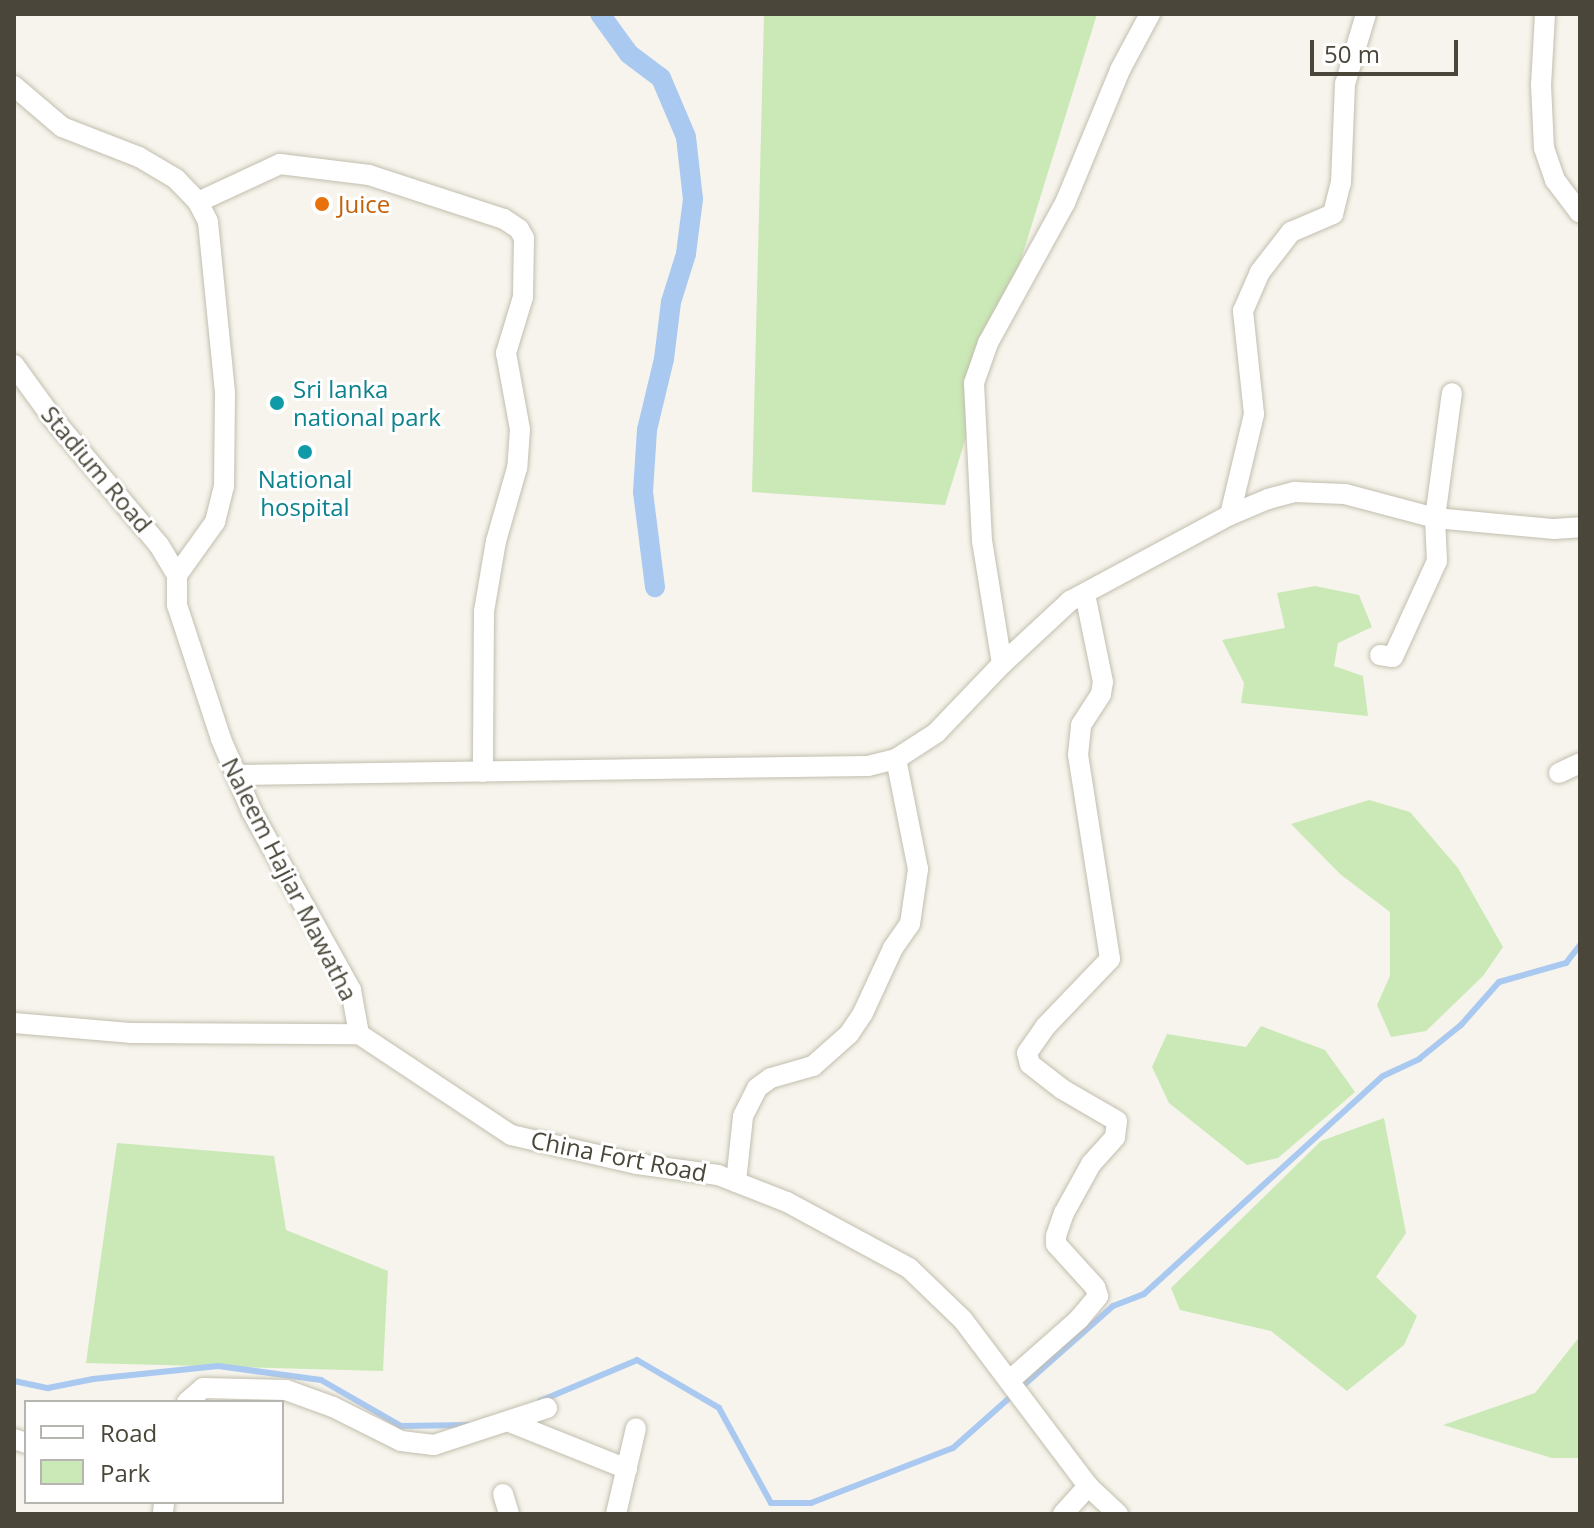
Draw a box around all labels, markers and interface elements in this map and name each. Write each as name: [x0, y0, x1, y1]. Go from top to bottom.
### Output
scale bar: [1314, 24, 1462, 74]
text: 50 m: [1324, 37, 1380, 70]
place label: Juice: [338, 190, 390, 218]
marker: Juice: [313, 195, 331, 213]
place label: Sri lanka national park: [293, 375, 441, 431]
marker: Sri lanka national park: [268, 394, 286, 412]
street label: Stadium Road: [36, 400, 158, 538]
marker: National hospital: [296, 443, 314, 461]
place label: National hospital: [258, 465, 352, 521]
street label: Naleem Hajiar Mawatha: [216, 753, 364, 1005]
street label: China Fort Road: [528, 1125, 710, 1187]
legend: [24, 1400, 284, 1504]
text: Road: [100, 1416, 157, 1449]
text: Park: [100, 1456, 150, 1489]

